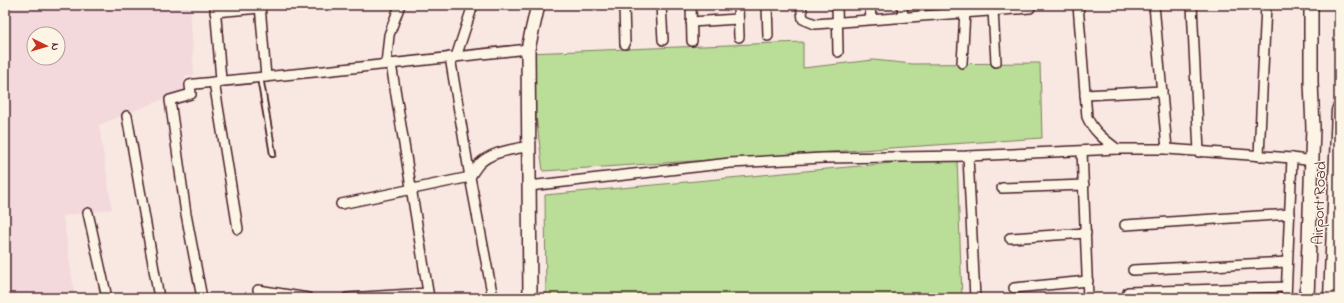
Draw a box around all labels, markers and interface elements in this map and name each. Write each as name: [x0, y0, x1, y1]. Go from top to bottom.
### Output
north arrow: [26, 26, 66, 66]
text: N: [47, 42, 63, 51]
street label: Airport Road: [1307, 161, 1333, 245]

